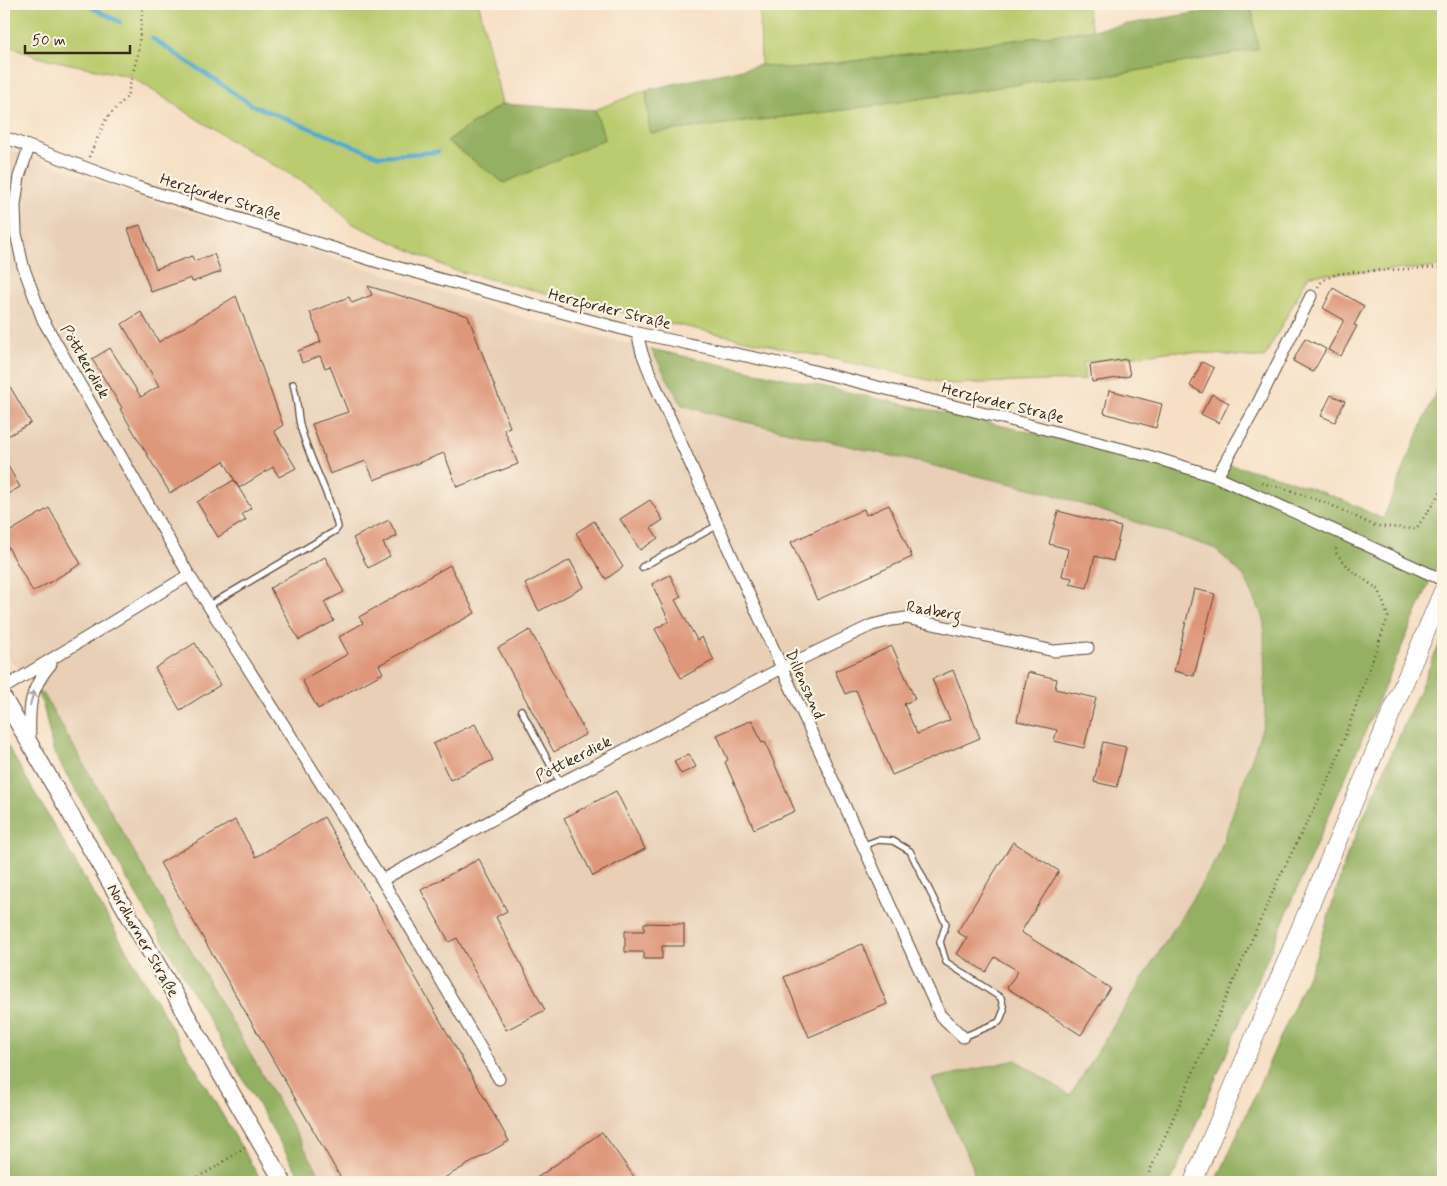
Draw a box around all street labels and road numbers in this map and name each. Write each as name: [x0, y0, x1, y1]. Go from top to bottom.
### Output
street label: Herzforder Straße: [157, 169, 284, 228]
street label: Herzforder Straße: [546, 284, 673, 337]
street label: Pöttkerdiek: [55, 321, 114, 403]
street label: Herzforder Straße: [939, 378, 1066, 431]
street label: Radberg: [905, 596, 963, 628]
street label: Dillensand: [780, 647, 829, 723]
street label: Pöttkerdiek: [532, 731, 615, 787]
street label: Nordhorner Straße: [102, 880, 184, 1001]

